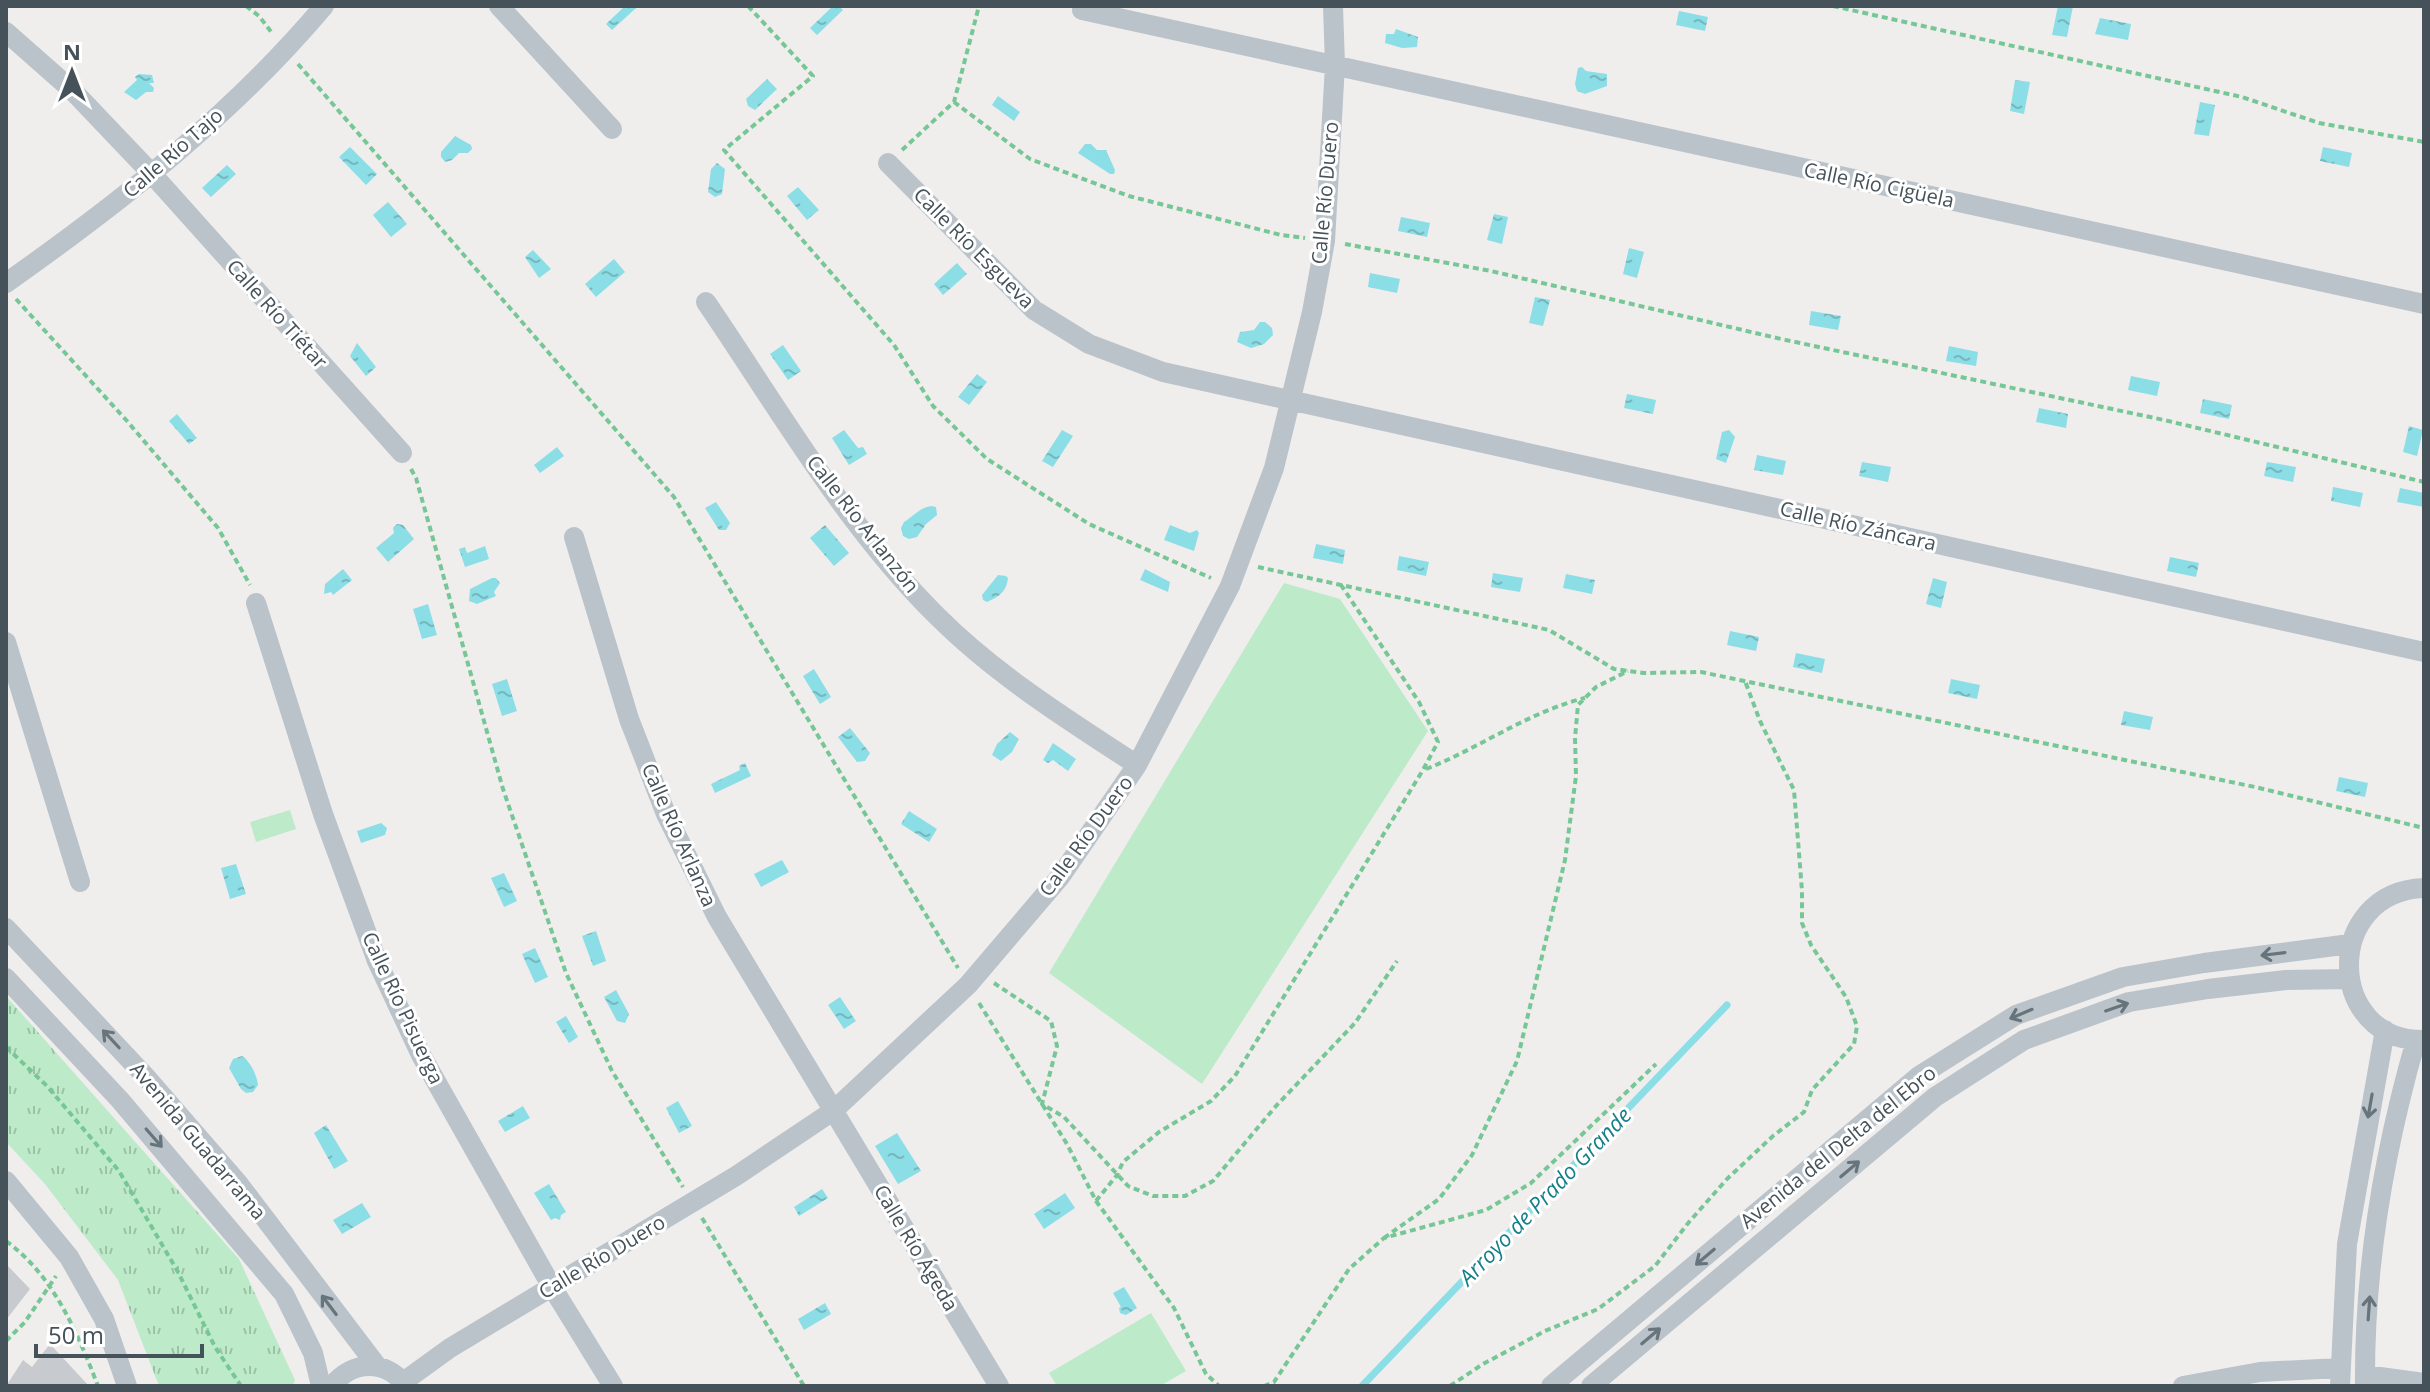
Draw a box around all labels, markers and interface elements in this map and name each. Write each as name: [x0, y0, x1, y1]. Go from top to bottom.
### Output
north arrow: [32, 32, 112, 112]
text: N: [63, 36, 81, 66]
street label: Calle Río Tajo: [117, 102, 228, 204]
street label: Calle Río Duero: [1305, 121, 1344, 265]
street label: Calle Río Cigüela: [1801, 155, 1957, 214]
street label: Calle Río Esgueva: [908, 181, 1041, 314]
street label: Calle Río Tiétar: [221, 253, 334, 374]
street label: Calle Río Arlanzón: [801, 449, 926, 598]
street label: Calle Río Záncara: [1777, 494, 1939, 557]
street label: Calle Río Arlanza: [636, 759, 723, 911]
street label: Calle Río Duero: [1033, 770, 1139, 902]
street label: Calle Río Pisuerga: [356, 927, 451, 1088]
one-way arrow: [2261, 947, 2286, 962]
one-way arrow: [2105, 998, 2130, 1013]
one-way arrow: [2009, 1008, 2034, 1023]
one-way arrow: [102, 1030, 120, 1050]
street label: Avenida Guadarrama: [124, 1056, 272, 1225]
street label: Avenida del Delta del Ebro: [1734, 1059, 1941, 1234]
one-way arrow: [2362, 1093, 2377, 1119]
water label: Arroyo de Prado Grande: [1450, 1100, 1637, 1292]
one-way arrow: [144, 1128, 162, 1148]
one-way arrow: [1839, 1160, 1860, 1178]
street label: Calle Río Ágeda: [868, 1180, 965, 1316]
street label: Calle Río Duero: [533, 1208, 670, 1305]
one-way arrow: [1695, 1248, 1715, 1266]
one-way arrow: [320, 1295, 337, 1316]
one-way arrow: [2362, 1295, 2377, 1322]
scale bar: [36, 1308, 202, 1358]
text: 50 m: [48, 1318, 104, 1351]
one-way arrow: [1640, 1327, 1661, 1345]

